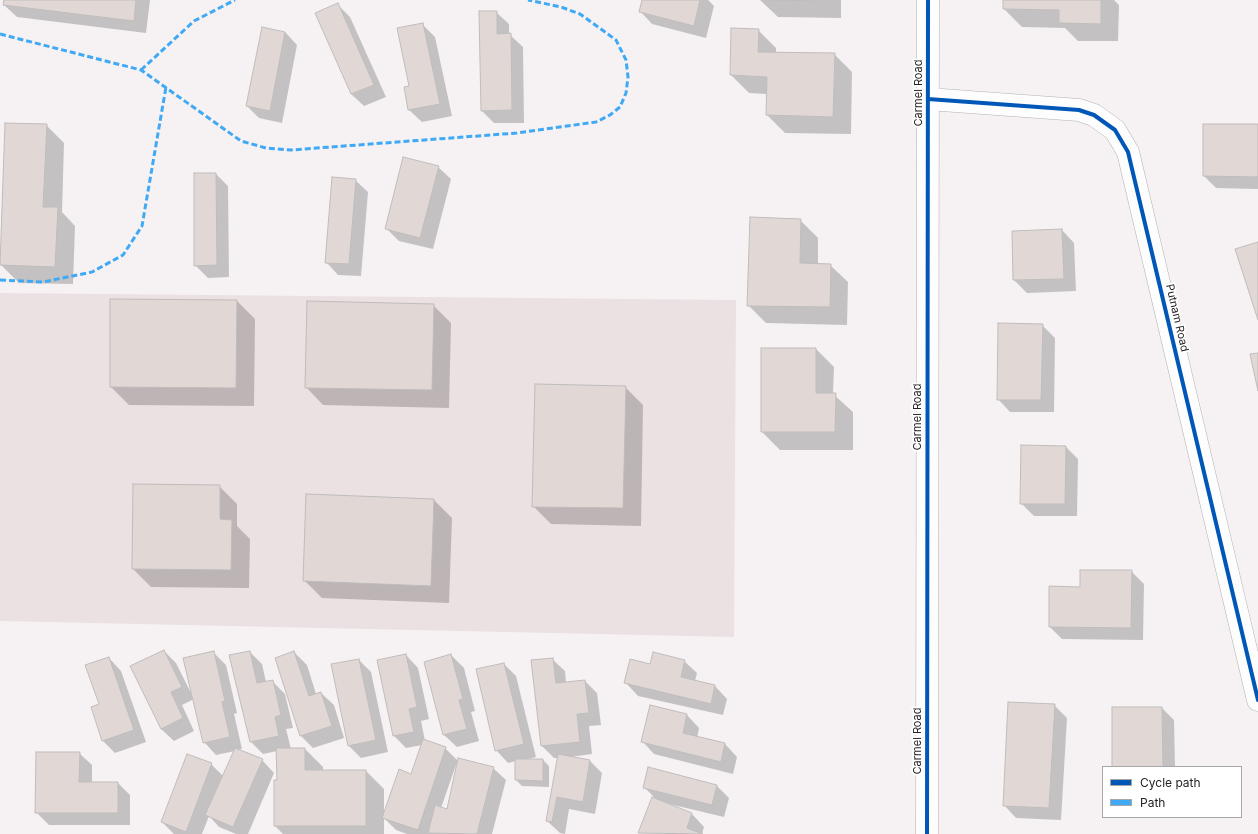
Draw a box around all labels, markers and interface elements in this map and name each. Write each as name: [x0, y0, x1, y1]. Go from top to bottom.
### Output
street label: Carmel Road: [912, 60, 926, 126]
street label: Putnam Road: [1163, 283, 1191, 353]
street label: Carmel Road: [911, 384, 925, 450]
street label: Carmel Road: [911, 708, 925, 774]
legend: [1102, 766, 1242, 818]
text: Cycle path: [1140, 775, 1201, 790]
text: Path: [1140, 795, 1165, 810]

